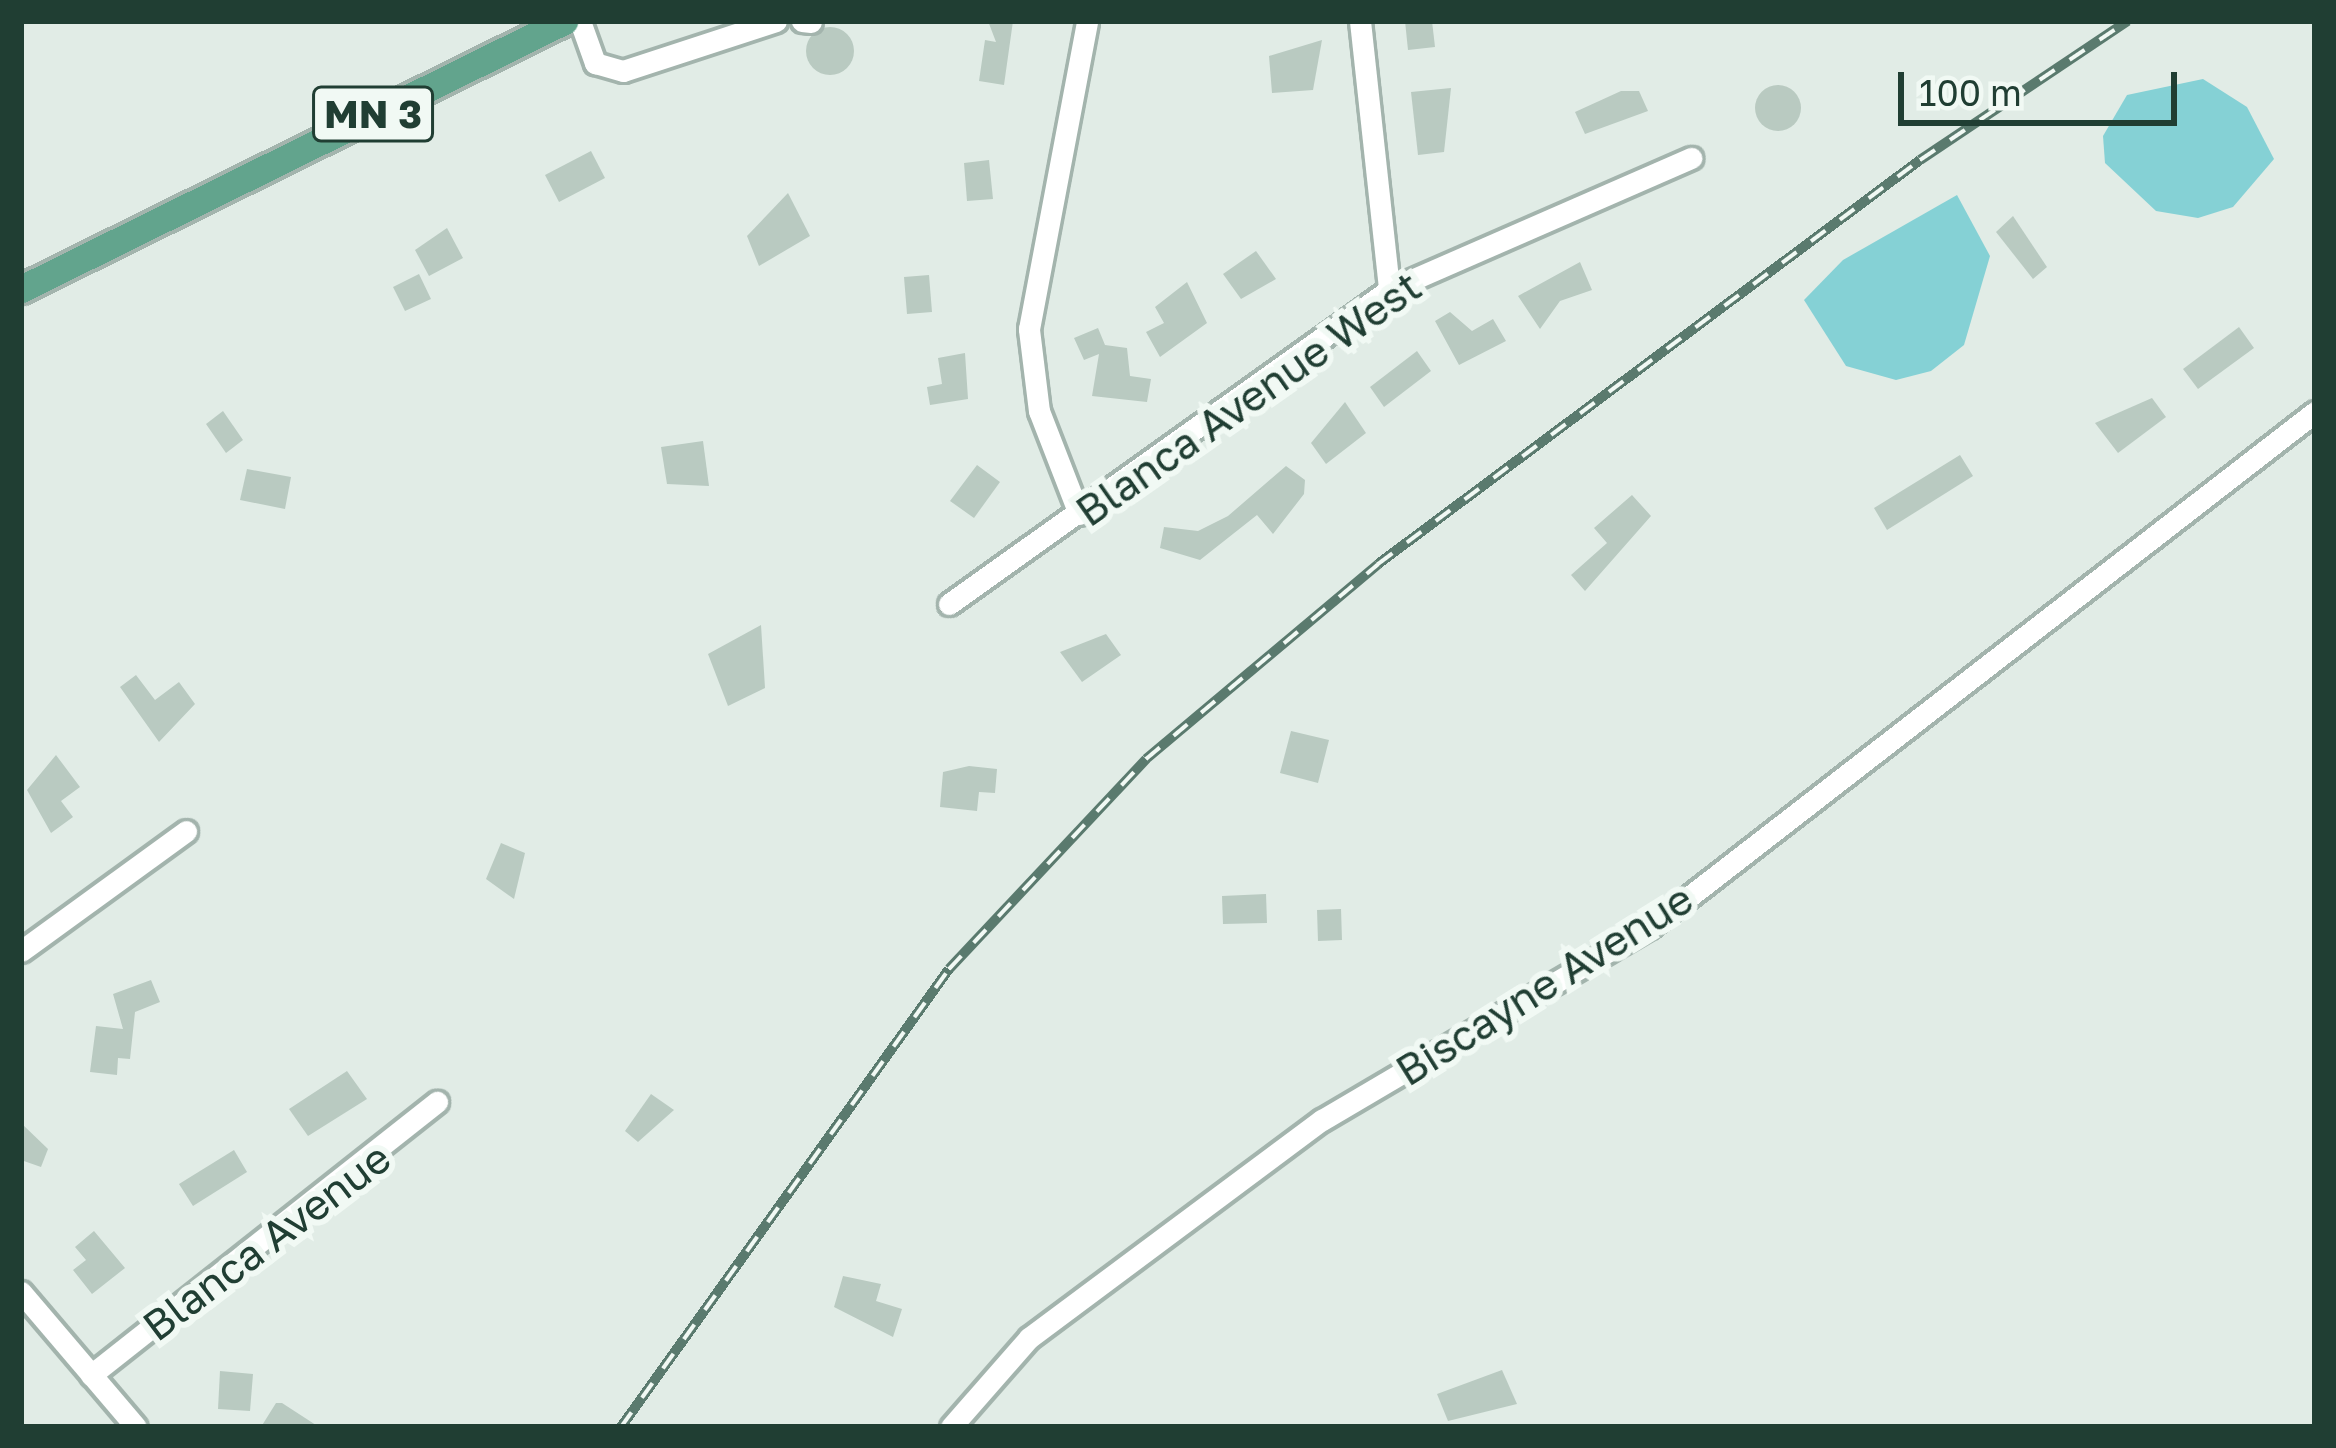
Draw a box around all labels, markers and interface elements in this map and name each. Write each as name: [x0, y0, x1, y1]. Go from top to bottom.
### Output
scale bar: [1904, 48, 2183, 122]
text: 100 m: [1919, 71, 2022, 114]
road number: MN 3: [310, 81, 436, 147]
street label: Blanca Avenue West: [1066, 260, 1430, 536]
street label: Biscayne Avenue: [1387, 873, 1701, 1095]
street label: Blanca Avenue: [132, 1132, 400, 1350]

